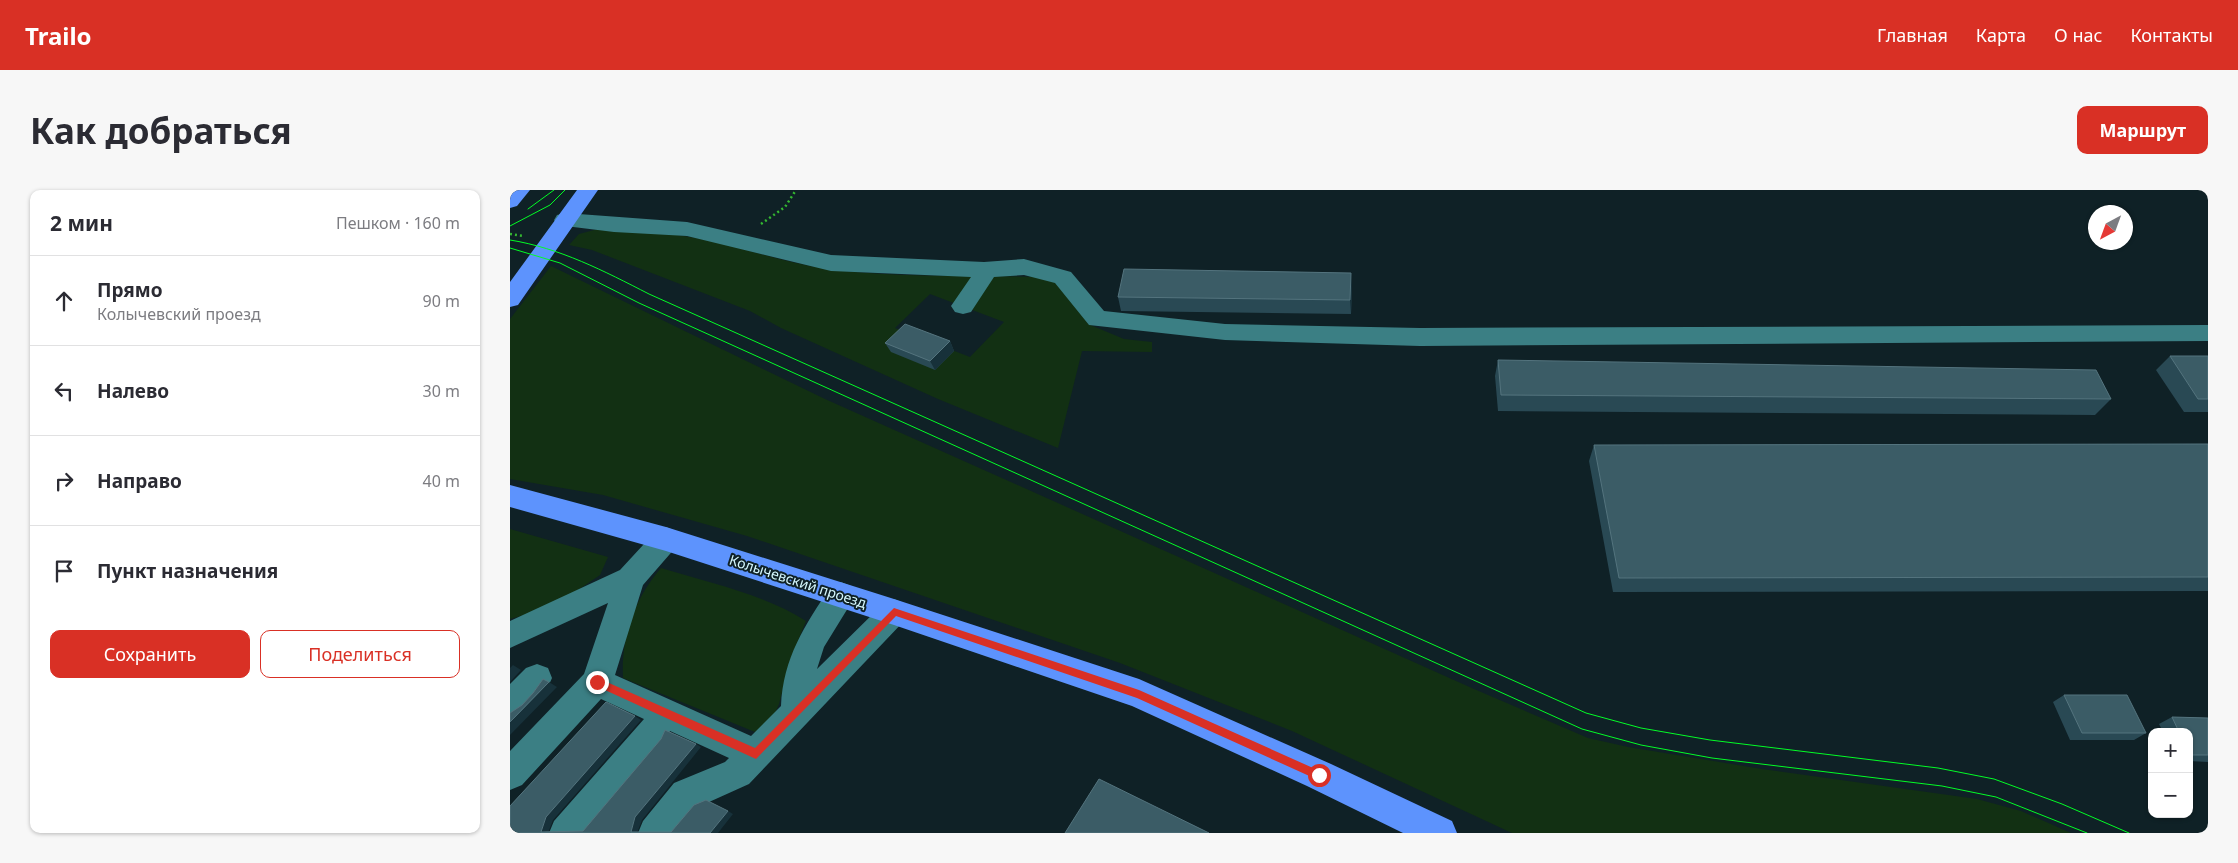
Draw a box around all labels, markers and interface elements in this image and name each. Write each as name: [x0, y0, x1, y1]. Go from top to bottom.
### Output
text: Trailo: [25, 19, 92, 52]
text: Главная: [1877, 23, 1948, 47]
text: Карта: [1976, 23, 2026, 47]
text: О нас: [2054, 23, 2102, 47]
text: Контакты: [2130, 23, 2213, 47]
button: Маршрут: [2077, 106, 2208, 154]
text: Как добраться: [30, 107, 292, 154]
north arrow: [2088, 205, 2133, 250]
text: 2 мин: [50, 209, 113, 237]
text: Пешком · 160 m: [336, 212, 460, 234]
text: Прямо: [97, 277, 163, 303]
icon: ahead: [50, 287, 78, 315]
text: 90 m: [423, 290, 460, 312]
text: Колычевский проезд: [97, 303, 261, 325]
icon: left: [50, 377, 78, 405]
text: Налево: [97, 378, 169, 404]
text: 30 m: [423, 380, 460, 402]
icon: right: [50, 467, 78, 495]
text: Направо: [97, 468, 182, 494]
text: 40 m: [423, 470, 460, 492]
street label: Колычевский проезд: [727, 550, 870, 612]
icon: arrive: [50, 557, 78, 585]
text: Пункт назначения: [97, 558, 278, 584]
button: Сохранить: [50, 630, 250, 678]
button: Поделиться: [260, 630, 460, 678]
route end: [586, 671, 609, 694]
map controls: [2148, 728, 2193, 818]
button: +: [2148, 728, 2193, 773]
route start: [1308, 764, 1331, 787]
button: −: [2148, 773, 2193, 818]

